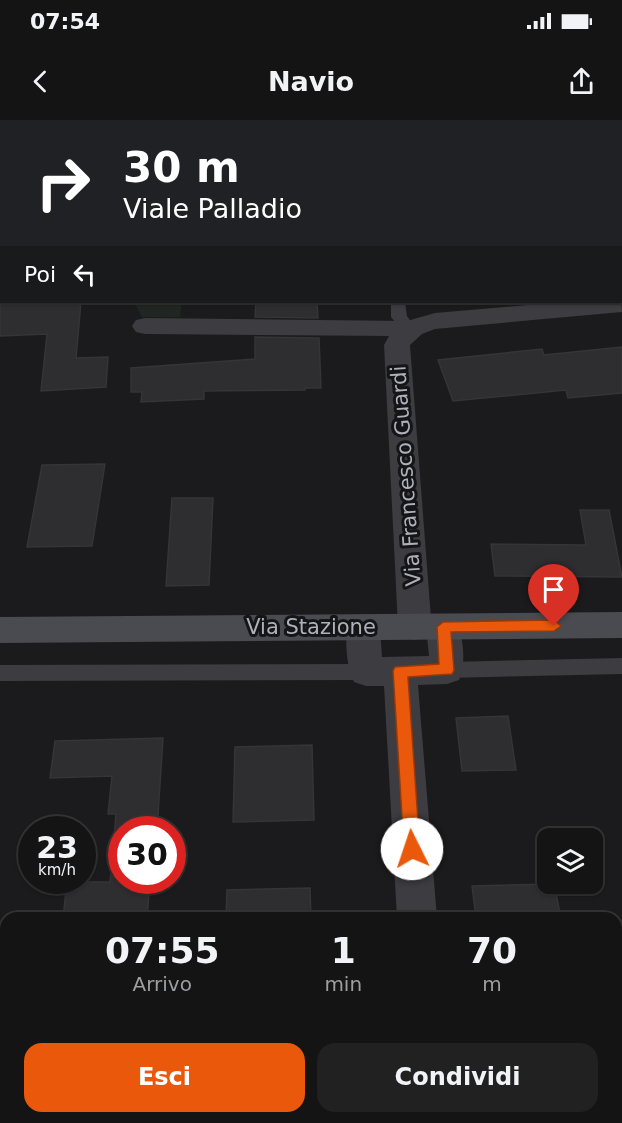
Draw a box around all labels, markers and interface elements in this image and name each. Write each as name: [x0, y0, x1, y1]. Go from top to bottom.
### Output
text: 07:54: [30, 9, 100, 34]
icon: back: [24, 65, 57, 98]
icon: share: [565, 65, 598, 98]
text: Navio: [268, 66, 354, 97]
text: 30 m: [123, 143, 240, 192]
icon: right: [24, 144, 102, 222]
text: Viale Palladio: [123, 193, 302, 224]
icon: left: [68, 258, 101, 291]
text: Poi: [24, 262, 56, 287]
street label: Via Francesco Guardi: [386, 365, 426, 587]
pin: [528, 564, 579, 626]
icon: arrive: [537, 573, 570, 606]
street label: Via Stazione: [246, 615, 376, 639]
speed limit sign: 30: [108, 816, 186, 894]
position arrow: [380, 817, 444, 881]
map controls: [537, 828, 603, 894]
button: layers: [537, 828, 603, 894]
text: 23: [36, 830, 78, 865]
text: km/h: [38, 861, 76, 879]
text: 07:55: [105, 930, 219, 971]
text: 1: [331, 930, 356, 971]
text: 70: [467, 930, 517, 971]
text: Arrivo: [132, 972, 192, 996]
text: min: [324, 972, 362, 996]
text: m: [482, 972, 502, 996]
button: Esci: [24, 1043, 305, 1112]
button: Condividi: [317, 1043, 598, 1112]

